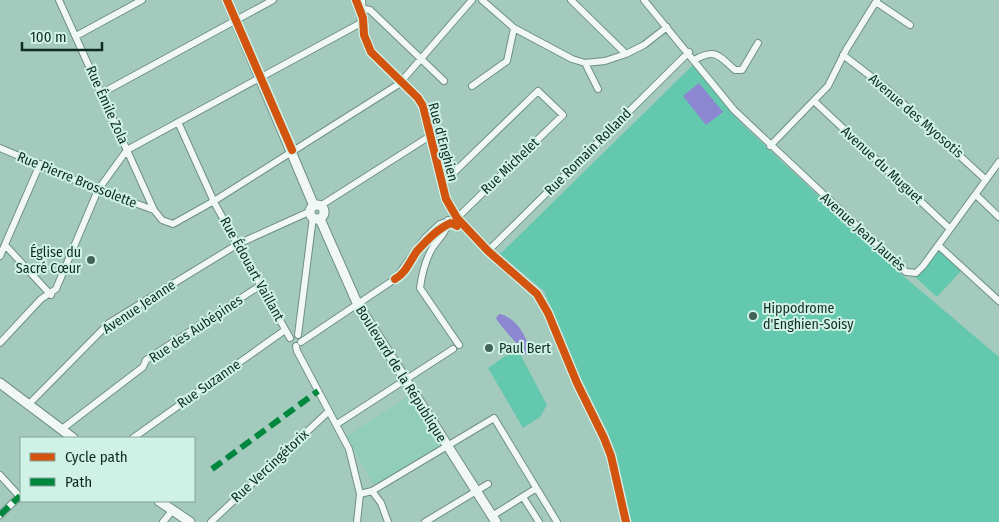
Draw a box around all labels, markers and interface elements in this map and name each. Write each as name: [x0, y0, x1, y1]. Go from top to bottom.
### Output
scale bar: [22, 20, 102, 52]
text: 100 m: [30, 28, 67, 46]
street label: Rue Émile Zola: [82, 63, 133, 147]
street label: Avenue des Myosotis: [865, 70, 967, 162]
street label: Rue d'Enghien: [424, 101, 462, 183]
street label: Rue Romain Rolland: [541, 105, 635, 199]
street label: Avenue du Muguet: [837, 123, 927, 208]
street label: Rue Michelet: [477, 134, 543, 198]
street label: Rue Pierre Brossolette: [15, 148, 139, 212]
street label: Avenue Jean Jaurès: [817, 189, 909, 275]
street label: Rue Édouart Vaillant: [216, 214, 289, 324]
place label: Église du Sacré Cœur: [16, 243, 81, 277]
marker: Église du Sacré Cœur: [85, 254, 97, 266]
street label: Avenue Jeanne: [99, 276, 179, 338]
street label: Rue des Aubépines: [146, 291, 246, 367]
place label: Hippodrome d'Enghien-Soisy: [763, 300, 854, 333]
street label: Boulevard de la République: [352, 302, 450, 446]
marker: Hippodrome d'Enghien-Soisy: [747, 310, 759, 322]
place label: Paul Bert: [499, 340, 551, 357]
marker: Paul Bert: [483, 342, 495, 354]
street label: Rue Suzanne: [174, 356, 244, 412]
street label: Rue Vercingétorix: [228, 425, 313, 506]
legend: [20, 437, 195, 502]
text: Cycle path: [65, 448, 128, 466]
text: Path: [65, 473, 92, 491]

